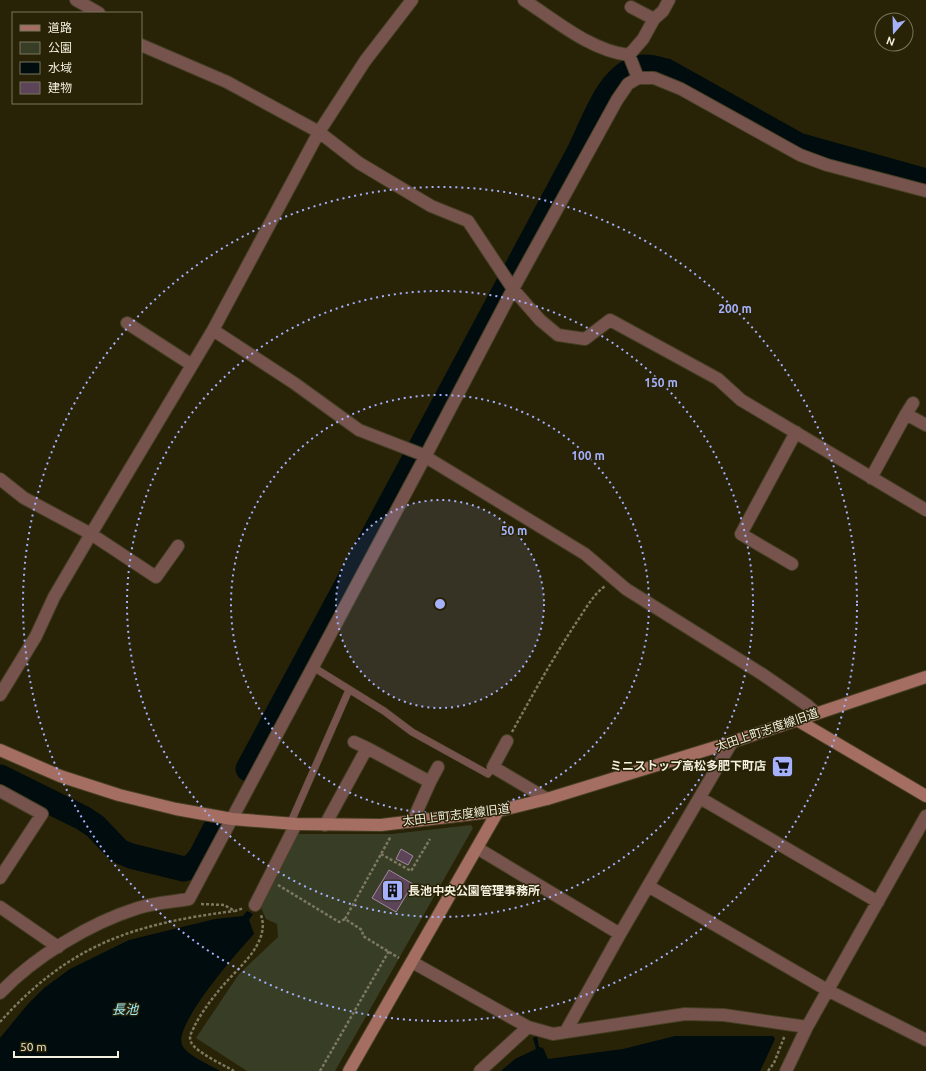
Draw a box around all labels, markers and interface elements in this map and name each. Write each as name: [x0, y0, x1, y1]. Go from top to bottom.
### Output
legend: [12, 12, 142, 104]
north arrow: [874, 12, 914, 52]
text: 道路: [48, 21, 72, 34]
text: N: [885, 34, 896, 48]
text: 公園: [48, 41, 72, 54]
text: 水域: [48, 61, 72, 74]
text: 建物: [48, 81, 72, 94]
text: 200 m: [718, 302, 752, 315]
text: 150 m: [644, 376, 678, 389]
text: 100 m: [571, 449, 605, 462]
text: 50 m: [501, 524, 527, 537]
centre of rings: [433, 597, 447, 611]
street label: 太田上町志度線旧道: [714, 706, 820, 753]
supermarket icon: ミニストップ高松多肥下町店: [769, 753, 795, 779]
place label: ミニストップ高松多肥下町店: [610, 759, 766, 772]
street label: 太田上町志度線旧道: [402, 801, 510, 828]
building icon: 長池中央公園管理事務所: [380, 878, 406, 904]
place label: 長池中央公園管理事務所: [408, 884, 540, 897]
water label: 長池: [112, 1002, 140, 1016]
scale bar: [14, 1033, 118, 1059]
text: 50 m: [20, 1040, 47, 1053]

